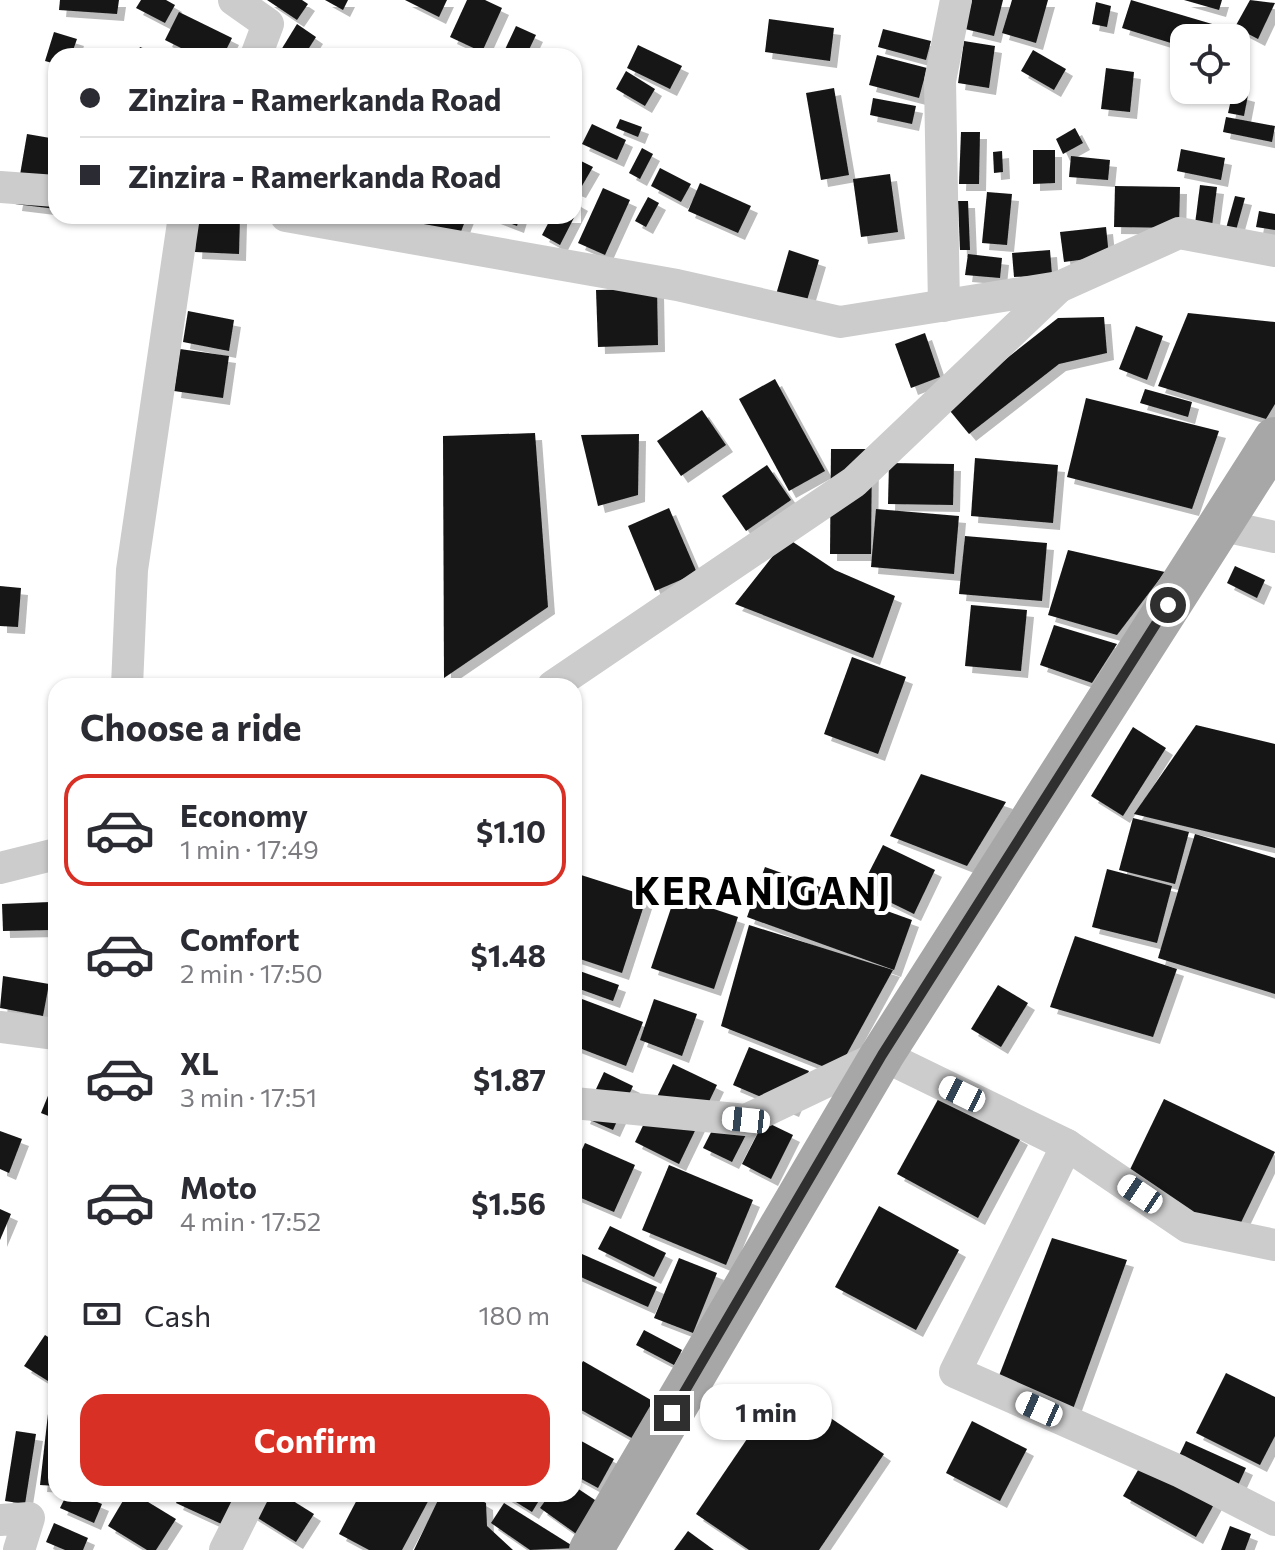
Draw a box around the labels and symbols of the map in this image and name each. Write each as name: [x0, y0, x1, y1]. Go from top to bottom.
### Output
route start: [1150, 587, 1186, 623]
district label: KERANIGANJ: [634, 866, 892, 913]
car: [935, 1073, 989, 1115]
car: [721, 1106, 771, 1134]
car: [1113, 1171, 1167, 1217]
callout: 1 min: [700, 1385, 832, 1441]
car: [1012, 1388, 1066, 1430]
route end: [654, 1395, 690, 1431]

